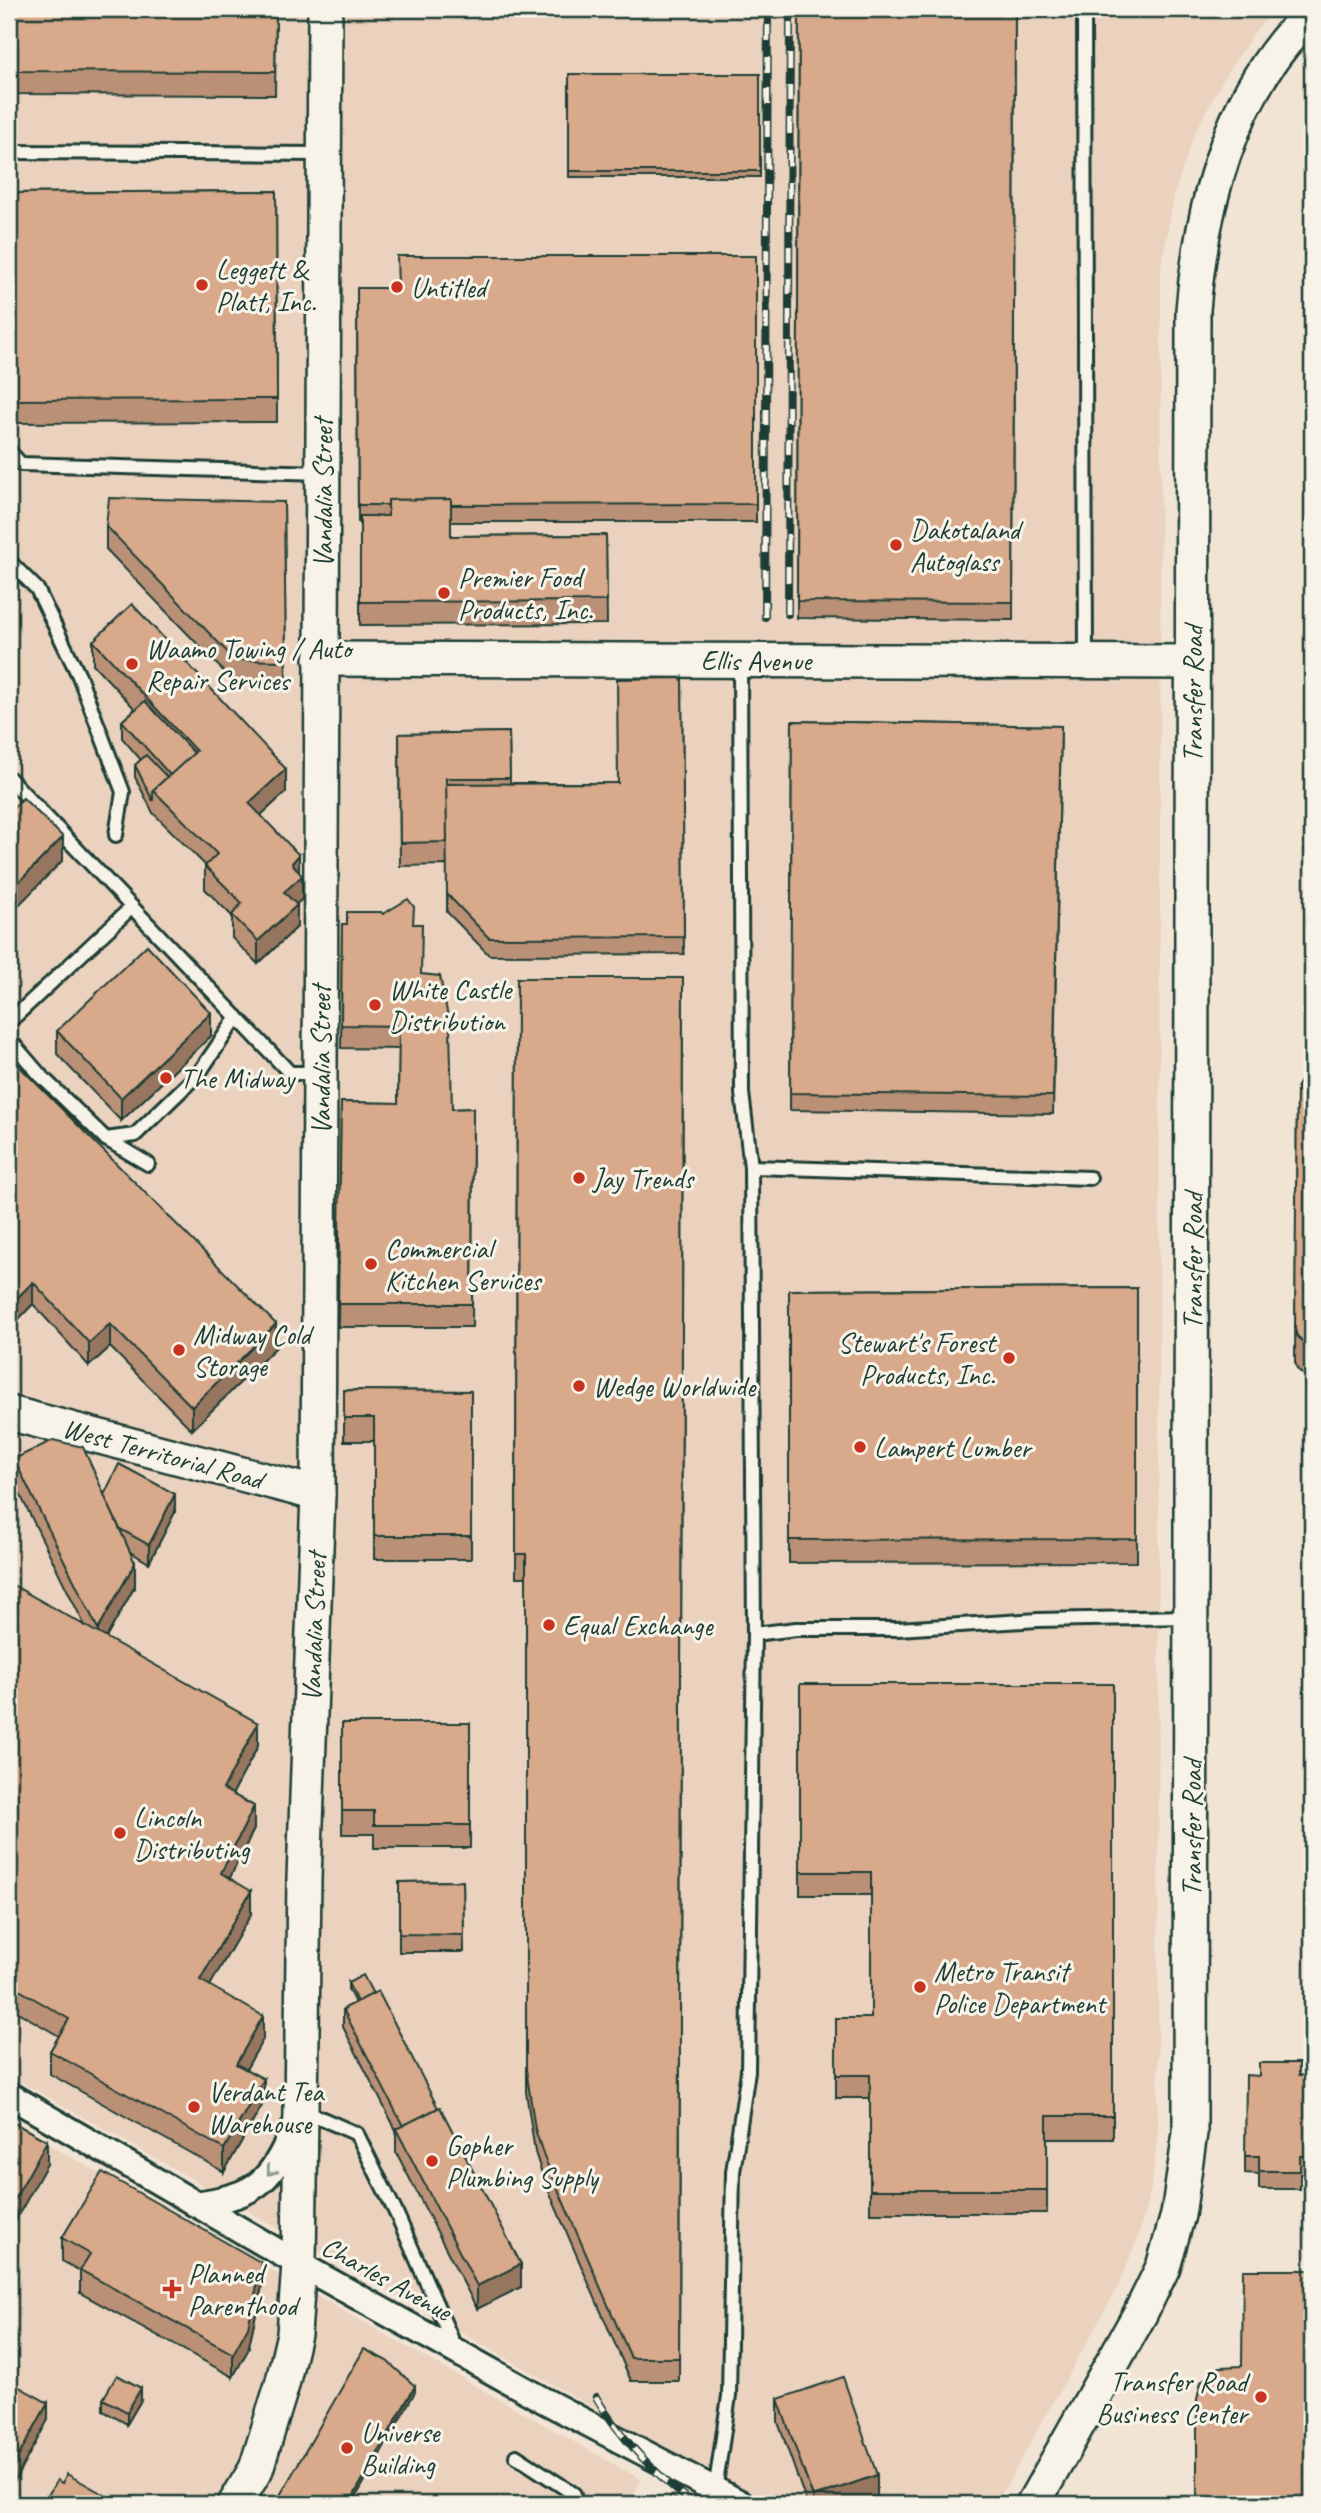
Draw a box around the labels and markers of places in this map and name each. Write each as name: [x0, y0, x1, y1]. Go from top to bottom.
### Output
place label: Leggett & Platt, Inc.: [216, 252, 316, 319]
place label: Untitled: [411, 270, 490, 305]
marker: Leggett & Platt, Inc.: [194, 277, 210, 293]
marker: Untitled: [389, 279, 405, 295]
place label: Dakotaland Autoglass: [910, 512, 1024, 579]
marker: Dakotaland Autoglass: [888, 537, 904, 553]
place label: Premier Food Products, Inc.: [458, 560, 593, 627]
marker: Premier Food Products, Inc.: [436, 585, 452, 601]
place label: Waamo Towing / Auto Repair Services: [146, 631, 354, 698]
marker: Waamo Towing / Auto Repair Services: [124, 656, 140, 672]
place label: White Castle Distribution: [389, 972, 513, 1039]
marker: White Castle Distribution: [367, 997, 383, 1013]
place label: The Midway: [180, 1061, 297, 1096]
marker: The Midway: [158, 1070, 174, 1086]
place label: Jay Trends: [591, 1161, 695, 1196]
marker: Jay Trends: [571, 1170, 587, 1186]
place label: Commercial Kitchen Services: [385, 1231, 543, 1298]
marker: Commercial Kitchen Services: [363, 1256, 379, 1272]
place label: Midway Cold Storage: [193, 1317, 315, 1384]
place label: Stewart's Forest Products, Inc.: [838, 1325, 998, 1392]
marker: Midway Cold Storage: [171, 1342, 187, 1358]
marker: Stewart's Forest Products, Inc.: [1001, 1350, 1017, 1366]
place label: Wedge Worldwide: [593, 1369, 757, 1404]
marker: Wedge Worldwide: [571, 1378, 587, 1394]
place label: Lampert Lumber: [874, 1430, 1033, 1465]
marker: Lampert Lumber: [852, 1439, 868, 1455]
place label: Equal Exchange: [563, 1608, 714, 1643]
marker: Equal Exchange: [541, 1617, 557, 1633]
place label: Lincoln Distributing: [134, 1800, 251, 1867]
marker: Lincoln Distributing: [112, 1825, 128, 1841]
place label: Metro Transit Police Department: [934, 1954, 1108, 2021]
marker: Metro Transit Police Department: [912, 1979, 928, 1995]
place label: Verdant Tea Warehouse: [208, 2074, 325, 2141]
marker: Verdant Tea Warehouse: [186, 2099, 202, 2115]
place label: Gopher Plumbing Supply: [446, 2128, 600, 2195]
marker: Gopher Plumbing Supply: [424, 2153, 440, 2169]
place label: Planned Parenthood: [188, 2256, 301, 2323]
marker: Planned Parenthood: [162, 2279, 182, 2299]
place label: Transfer Road Business Center: [1096, 2364, 1251, 2431]
marker: Transfer Road Business Center: [1253, 2389, 1269, 2405]
place label: Universe Building: [361, 2415, 441, 2482]
marker: Universe Building: [339, 2440, 355, 2456]

